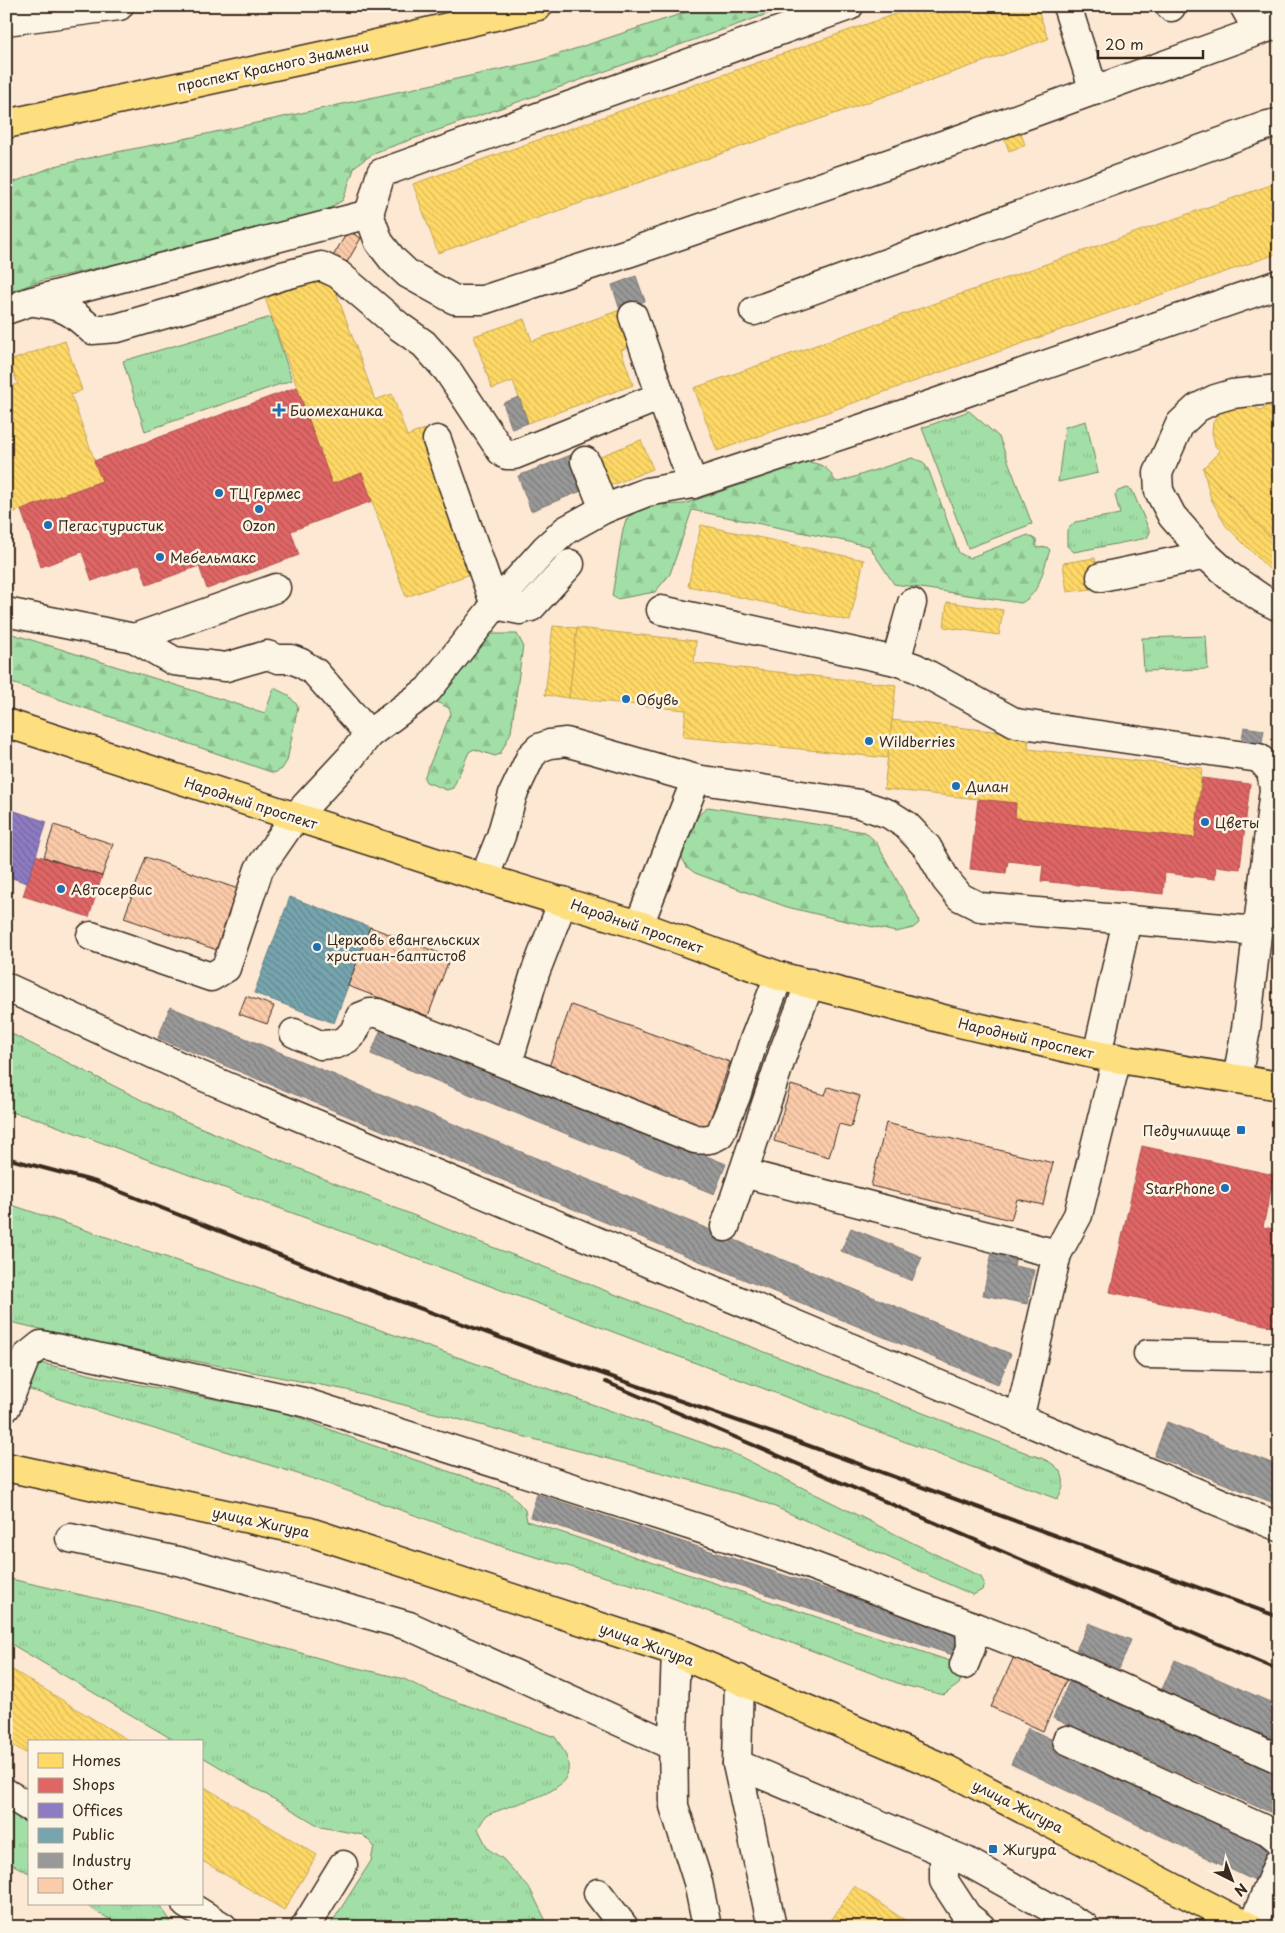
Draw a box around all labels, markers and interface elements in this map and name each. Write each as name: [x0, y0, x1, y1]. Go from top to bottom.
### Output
scale bar: [1098, 28, 1202, 60]
text: 20 m: [1105, 32, 1144, 55]
street label: проспект Красного Знамени: [175, 35, 371, 97]
place label: Биомеханика: [290, 400, 383, 421]
marker: Биомеханика: [272, 403, 286, 417]
place label: ТЦ Гермес: [229, 483, 301, 504]
marker: ТЦ Гермес: [213, 487, 225, 499]
marker: Ozon: [253, 503, 265, 515]
place label: Пегас туристик: [58, 515, 165, 536]
place label: Ozon: [242, 515, 276, 536]
marker: Пегас туристик: [42, 519, 54, 531]
place label: Мебельмакс: [170, 547, 256, 568]
marker: Мебельмакс: [154, 551, 166, 563]
place label: Обувь: [636, 689, 678, 710]
marker: Обувь: [620, 693, 632, 705]
place label: Wildberries: [879, 731, 955, 752]
marker: Wildberries: [863, 735, 875, 747]
street label: Народный проспект: [182, 772, 320, 834]
place label: Дилан: [965, 776, 1009, 797]
marker: Дилан: [950, 780, 962, 792]
place label: Цветы: [1215, 812, 1259, 833]
marker: Цветы: [1199, 816, 1211, 828]
place label: Автосервис: [71, 879, 152, 900]
marker: Автосервис: [55, 883, 67, 895]
street label: Народный проспект: [568, 893, 706, 959]
place label: Церковь евангельских христиан-баптистов: [327, 929, 480, 966]
marker: Церковь евангельских христиан-баптистов: [311, 941, 323, 953]
street label: Народный проспект: [956, 1012, 1096, 1064]
place label: Педучилище: [1143, 1120, 1231, 1141]
marker: Педучилище: [1235, 1124, 1247, 1136]
place label: StarPhone: [1145, 1178, 1215, 1199]
marker: StarPhone: [1219, 1182, 1231, 1194]
street label: улица Жигура: [210, 1501, 312, 1543]
street label: улица Жигура: [597, 1617, 697, 1671]
legend: [28, 1740, 202, 1906]
text: Homes: [72, 1748, 121, 1771]
text: Shops: [72, 1772, 115, 1795]
street label: улица Жигура: [969, 1774, 1067, 1838]
text: Offices: [72, 1798, 123, 1821]
text: Public: [72, 1822, 115, 1845]
place label: Жигура: [1002, 1839, 1056, 1860]
marker: Жигура: [987, 1843, 999, 1855]
text: Industry: [72, 1848, 131, 1871]
north arrow: [1208, 1856, 1258, 1906]
text: Other: [72, 1872, 113, 1895]
text: N: [1230, 1879, 1252, 1902]

